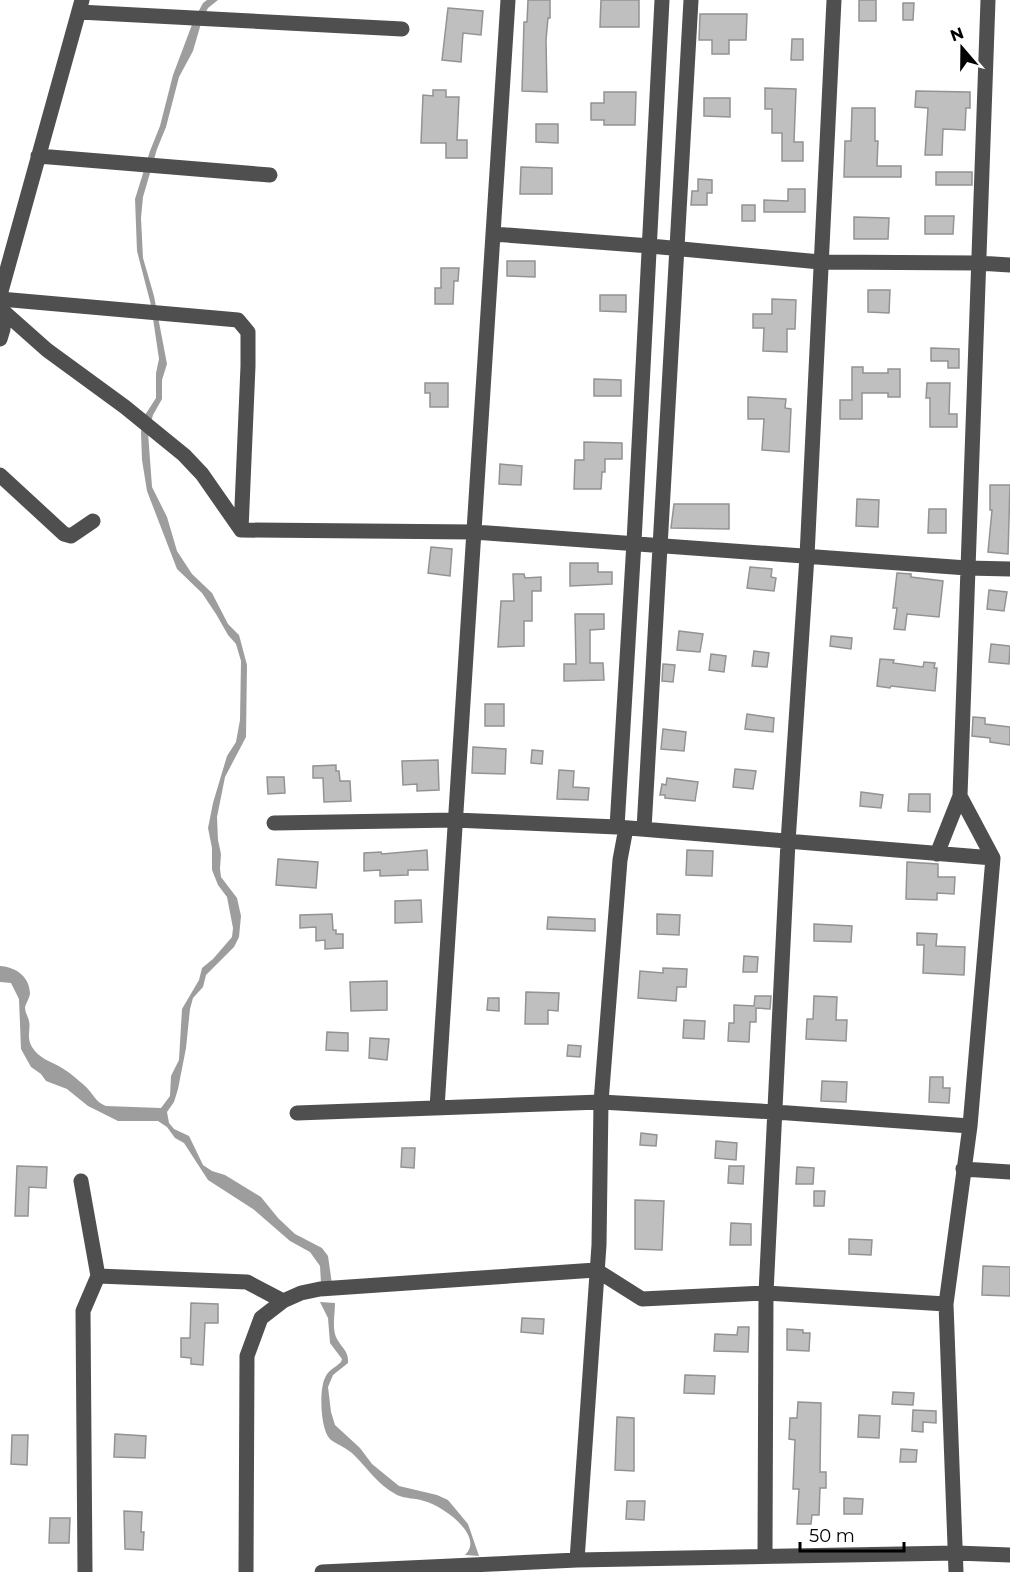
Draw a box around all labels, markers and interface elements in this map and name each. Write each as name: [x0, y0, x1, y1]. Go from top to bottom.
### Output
north arrow: [932, 18, 992, 78]
text: N: [948, 23, 966, 46]
scale bar: [800, 1515, 904, 1553]
text: 50 m: [809, 1525, 855, 1547]

